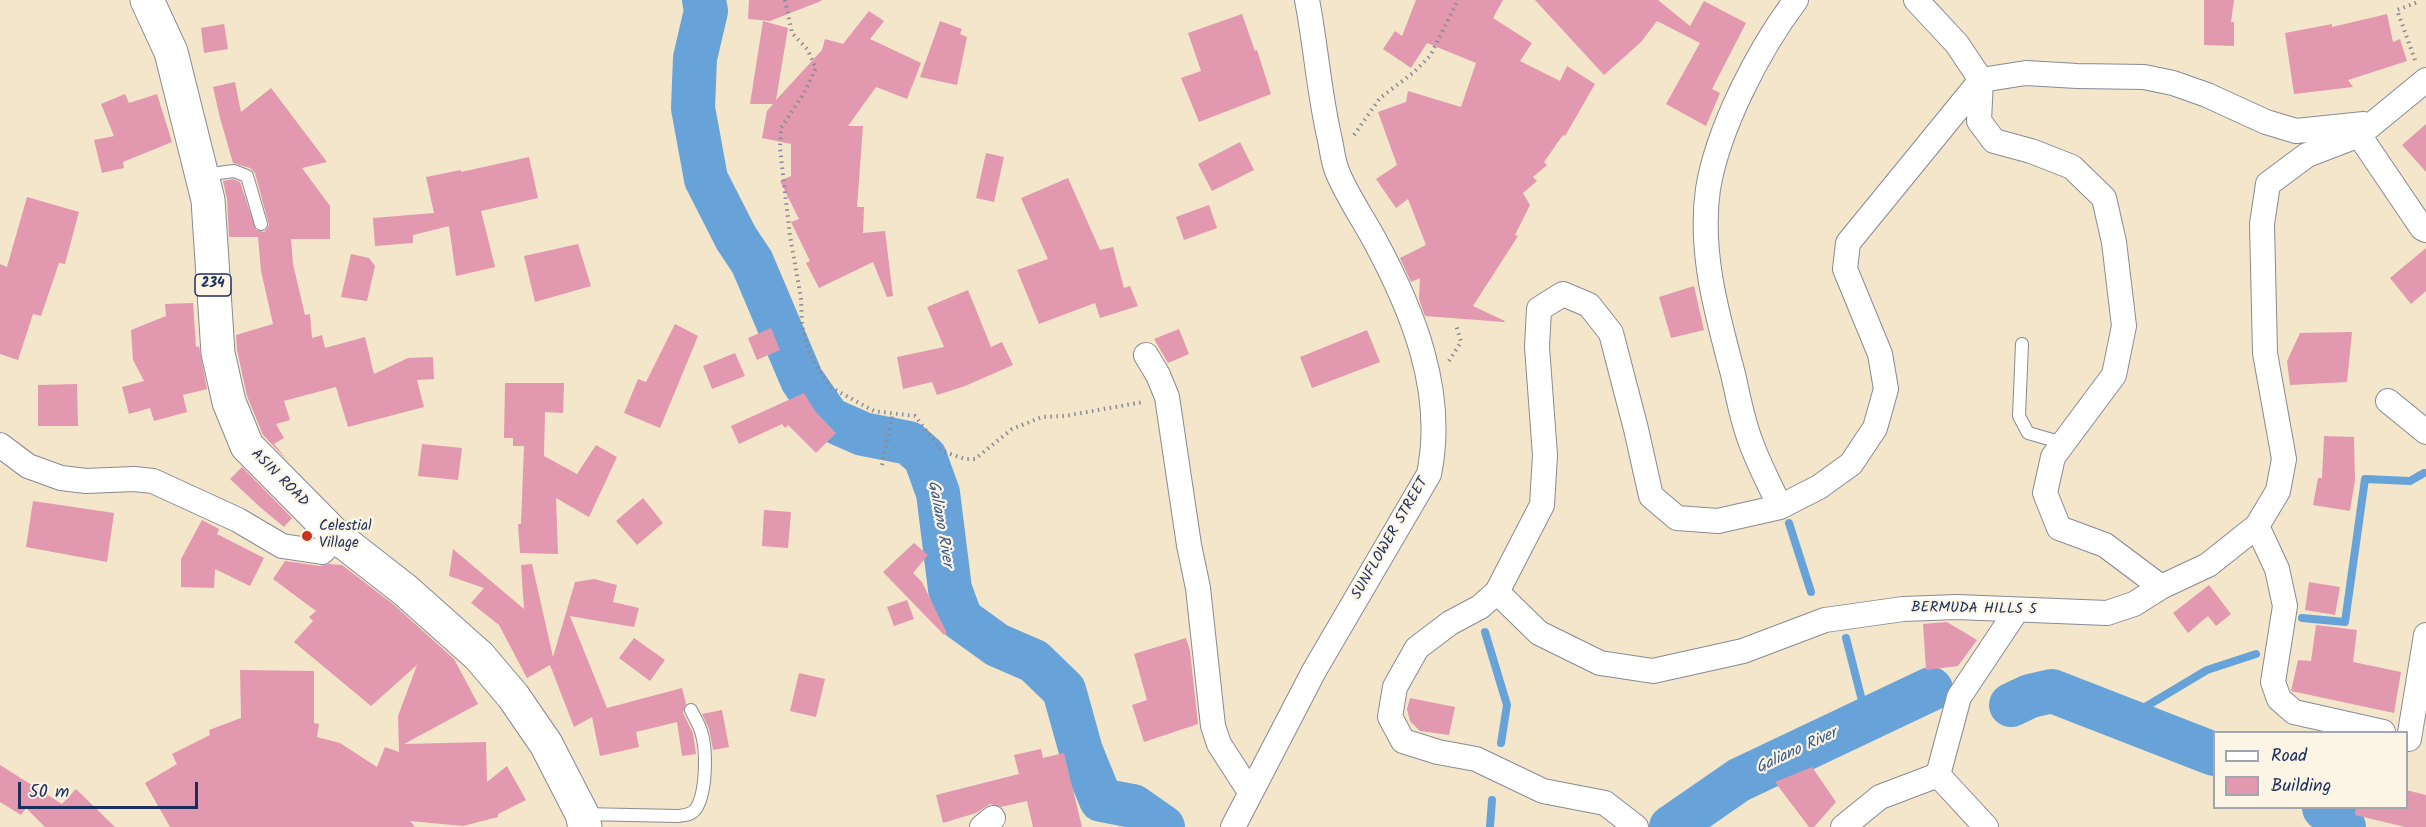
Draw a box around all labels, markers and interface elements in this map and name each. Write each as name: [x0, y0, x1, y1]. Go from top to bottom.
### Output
road number: 234: [195, 274, 231, 296]
street label: ASIN ROAD: [246, 446, 312, 512]
street label: SUNFLOWER STREET: [1349, 475, 1433, 603]
water label: Galiano River: [922, 479, 956, 569]
place label: Celestial Village: [319, 518, 372, 553]
marker: Celestial Village: [300, 529, 314, 543]
street label: BERMUDA HILLS 5: [1911, 600, 2037, 620]
water label: Galiano River: [1753, 725, 1841, 779]
legend: [2213, 731, 2408, 809]
text: Road: [2271, 742, 2307, 771]
scale bar: [21, 770, 201, 808]
text: Building: [2271, 772, 2331, 801]
text: 50 m: [29, 778, 69, 807]

